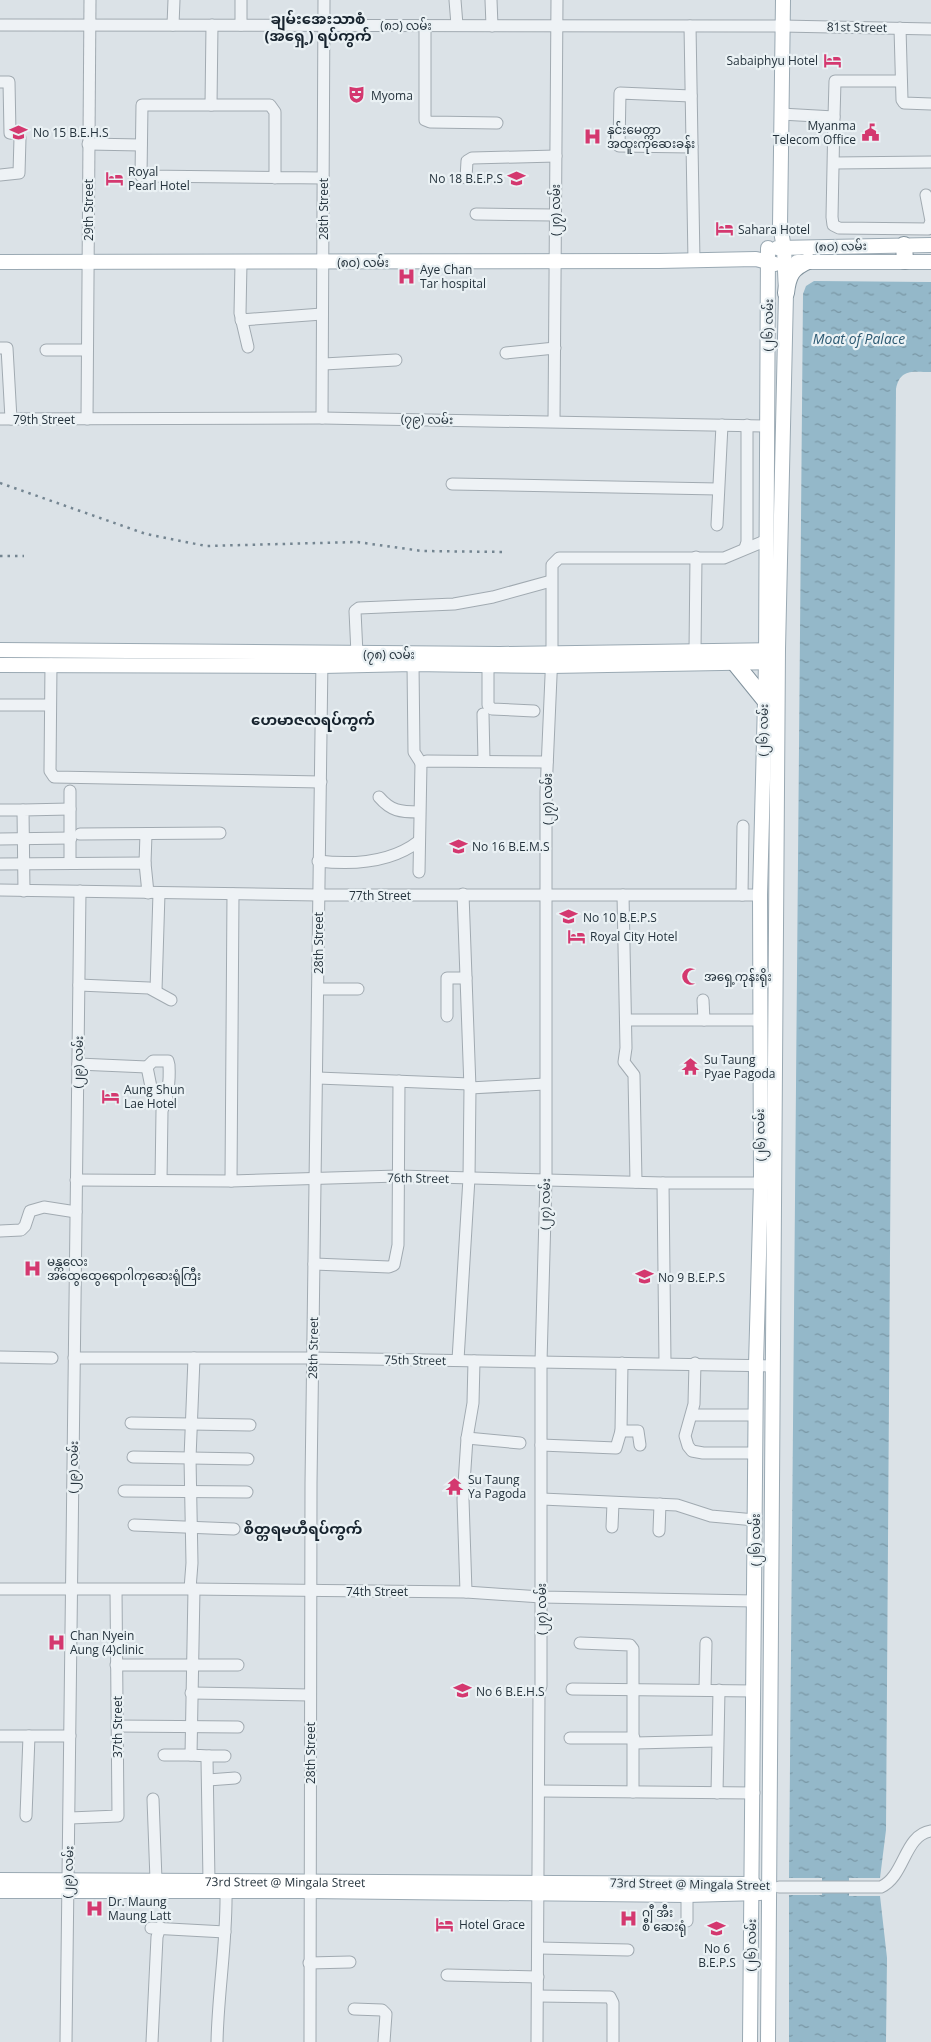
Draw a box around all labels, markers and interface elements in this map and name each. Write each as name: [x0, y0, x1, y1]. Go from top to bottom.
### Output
district label: ချမ်းအေးသာစံ (အရှေ့) ရပ်ကွက်: [264, 8, 372, 48]
street label: (၈၁) လမ်း: [380, 17, 432, 34]
street label: 81st Street: [827, 18, 887, 36]
hotel icon: Sabaiphyu Hotel: [822, 50, 842, 70]
place label: Sabaiphyu Hotel: [726, 52, 818, 69]
theatre icon: Myoma: [347, 85, 367, 105]
place label: Myoma: [371, 87, 413, 104]
place label: Myanma Telecom Office: [773, 117, 856, 148]
place label: နှင်းမေတ္တာ အထူးကုဆေးခန်း: [607, 121, 695, 154]
school or university icon: No 15 B.E.H.S: [9, 122, 29, 142]
public building icon: Myanma Telecom Office: [860, 122, 880, 142]
place label: No 15 B.E.H.S: [33, 124, 109, 141]
hospital icon: နှင်းမေတ္တာ အထူးကုဆေးခန်း: [583, 126, 603, 146]
place label: Royal Pearl Hotel: [128, 163, 190, 194]
hotel icon: Royal Pearl Hotel: [104, 168, 124, 188]
school or university icon: No 18 B.E.P.S: [507, 168, 527, 188]
place label: No 18 B.E.P.S: [429, 170, 503, 187]
street label: 28th Street: [315, 178, 332, 240]
street label: 29th Street: [80, 179, 97, 241]
street label: (၂၇) လမ်း: [547, 184, 566, 236]
hotel icon: Sahara Hotel: [714, 219, 734, 239]
place label: Sahara Hotel: [738, 221, 810, 238]
street label: (၈၀) လမ်း: [815, 237, 867, 255]
street label: (၈၀) လမ်း: [337, 254, 389, 271]
place label: Aye Chan Tar hospital: [420, 261, 486, 292]
hospital icon: Aye Chan Tar hospital: [396, 266, 416, 286]
street label: (၂၆) လမ်း: [759, 298, 779, 352]
water label: Moat of Palace: [813, 329, 905, 348]
street label: (၇၉) လမ်း: [401, 410, 453, 430]
street label: 79th Street: [13, 411, 75, 428]
street label: (၇၈) လမ်း: [363, 646, 415, 665]
street label: (၂၆) လမ်း: [754, 703, 774, 757]
district label: ဟေမာဇလရပ်ကွက်: [251, 709, 375, 732]
street label: (၂၇) လမ်း: [539, 773, 558, 825]
school or university icon: No 16 B.E.M.S: [448, 836, 468, 856]
place label: No 16 B.E.M.S: [472, 838, 549, 855]
street label: 77th Street: [349, 887, 411, 904]
school or university icon: No 10 B.E.P.S: [559, 907, 579, 927]
place label: No 10 B.E.P.S: [583, 909, 657, 926]
street label: 28th Street: [310, 912, 327, 974]
hotel icon: Royal City Hotel: [566, 926, 586, 946]
place label: Royal City Hotel: [590, 928, 678, 945]
mosque icon: အရှေ့ကုန်းရိုး: [680, 966, 700, 986]
place label: အရှေ့ကုန်းရိုး: [704, 968, 772, 987]
street label: (၂၉) လမ်း: [69, 1035, 89, 1089]
place label: Su Taung Pyae Pagoda: [704, 1051, 775, 1082]
temple icon: Su Taung Pyae Pagoda: [680, 1056, 700, 1076]
place label: Aung Shun Lae Hotel: [124, 1081, 185, 1112]
hotel icon: Aung Shun Lae Hotel: [100, 1086, 120, 1106]
street label: (၂၆) လမ်း: [751, 1108, 771, 1162]
street label: 76th Street: [387, 1169, 449, 1187]
street label: (၂၇) လမ်း: [536, 1178, 556, 1230]
place label: မန္တလေး အထွေထွေရောဂါကုဆေးရုံကြီး: [47, 1253, 201, 1286]
hospital icon: မန္တလေး အထွေထွေရောဂါကုဆေးရုံကြီး: [23, 1258, 43, 1278]
school or university icon: No 9 B.E.P.S: [634, 1267, 654, 1287]
place label: No 9 B.E.P.S: [658, 1269, 725, 1286]
street label: 28th Street: [304, 1317, 322, 1379]
street label: 75th Street: [384, 1351, 446, 1369]
street label: (၂၉) လမ်း: [64, 1440, 84, 1494]
place label: Su Taung Ya Pagoda: [468, 1471, 526, 1502]
temple icon: Su Taung Ya Pagoda: [444, 1476, 464, 1496]
street label: (၂၆) လမ်း: [747, 1514, 766, 1566]
district label: စိတ္တရမဟီရပ်ကွက်: [244, 1518, 362, 1541]
street label: 74th Street: [346, 1583, 408, 1600]
street label: (၂၇) လမ်း: [533, 1583, 552, 1635]
place label: Chan Nyein Aung (4)clinic: [70, 1627, 144, 1658]
hospital icon: Chan Nyein Aung (4)clinic: [46, 1632, 66, 1652]
school or university icon: No 6 B.E.H.S: [452, 1681, 472, 1701]
place label: No 6 B.E.H.S: [476, 1683, 545, 1700]
street label: 37th Street: [109, 1696, 126, 1758]
street label: 28th Street: [302, 1722, 319, 1784]
street label: (၂၉) လမ်း: [59, 1845, 79, 1899]
street label: 73rd Street @ Mingala Street: [205, 1873, 365, 1890]
street label: 73rd Street @ Mingala Street: [610, 1874, 770, 1894]
place label: Dr. Maung Maung Latt: [108, 1893, 171, 1924]
hospital icon: Dr. Maung Maung Latt: [84, 1898, 104, 1918]
place label: ဂျီ အီး စီ ဆေးရုံ: [642, 1904, 686, 1937]
hospital icon: ဂျီ အီး စီ ဆေးရုံ: [618, 1909, 638, 1929]
hotel icon: Hotel Grace: [435, 1914, 455, 1934]
place label: Hotel Grace: [459, 1916, 525, 1933]
street label: (၂၆) လမ်း: [742, 1918, 762, 1972]
school or university icon: No 6 B.E.P.S: [707, 1919, 727, 1939]
place label: No 6 B.E.P.S: [698, 1940, 736, 1971]

